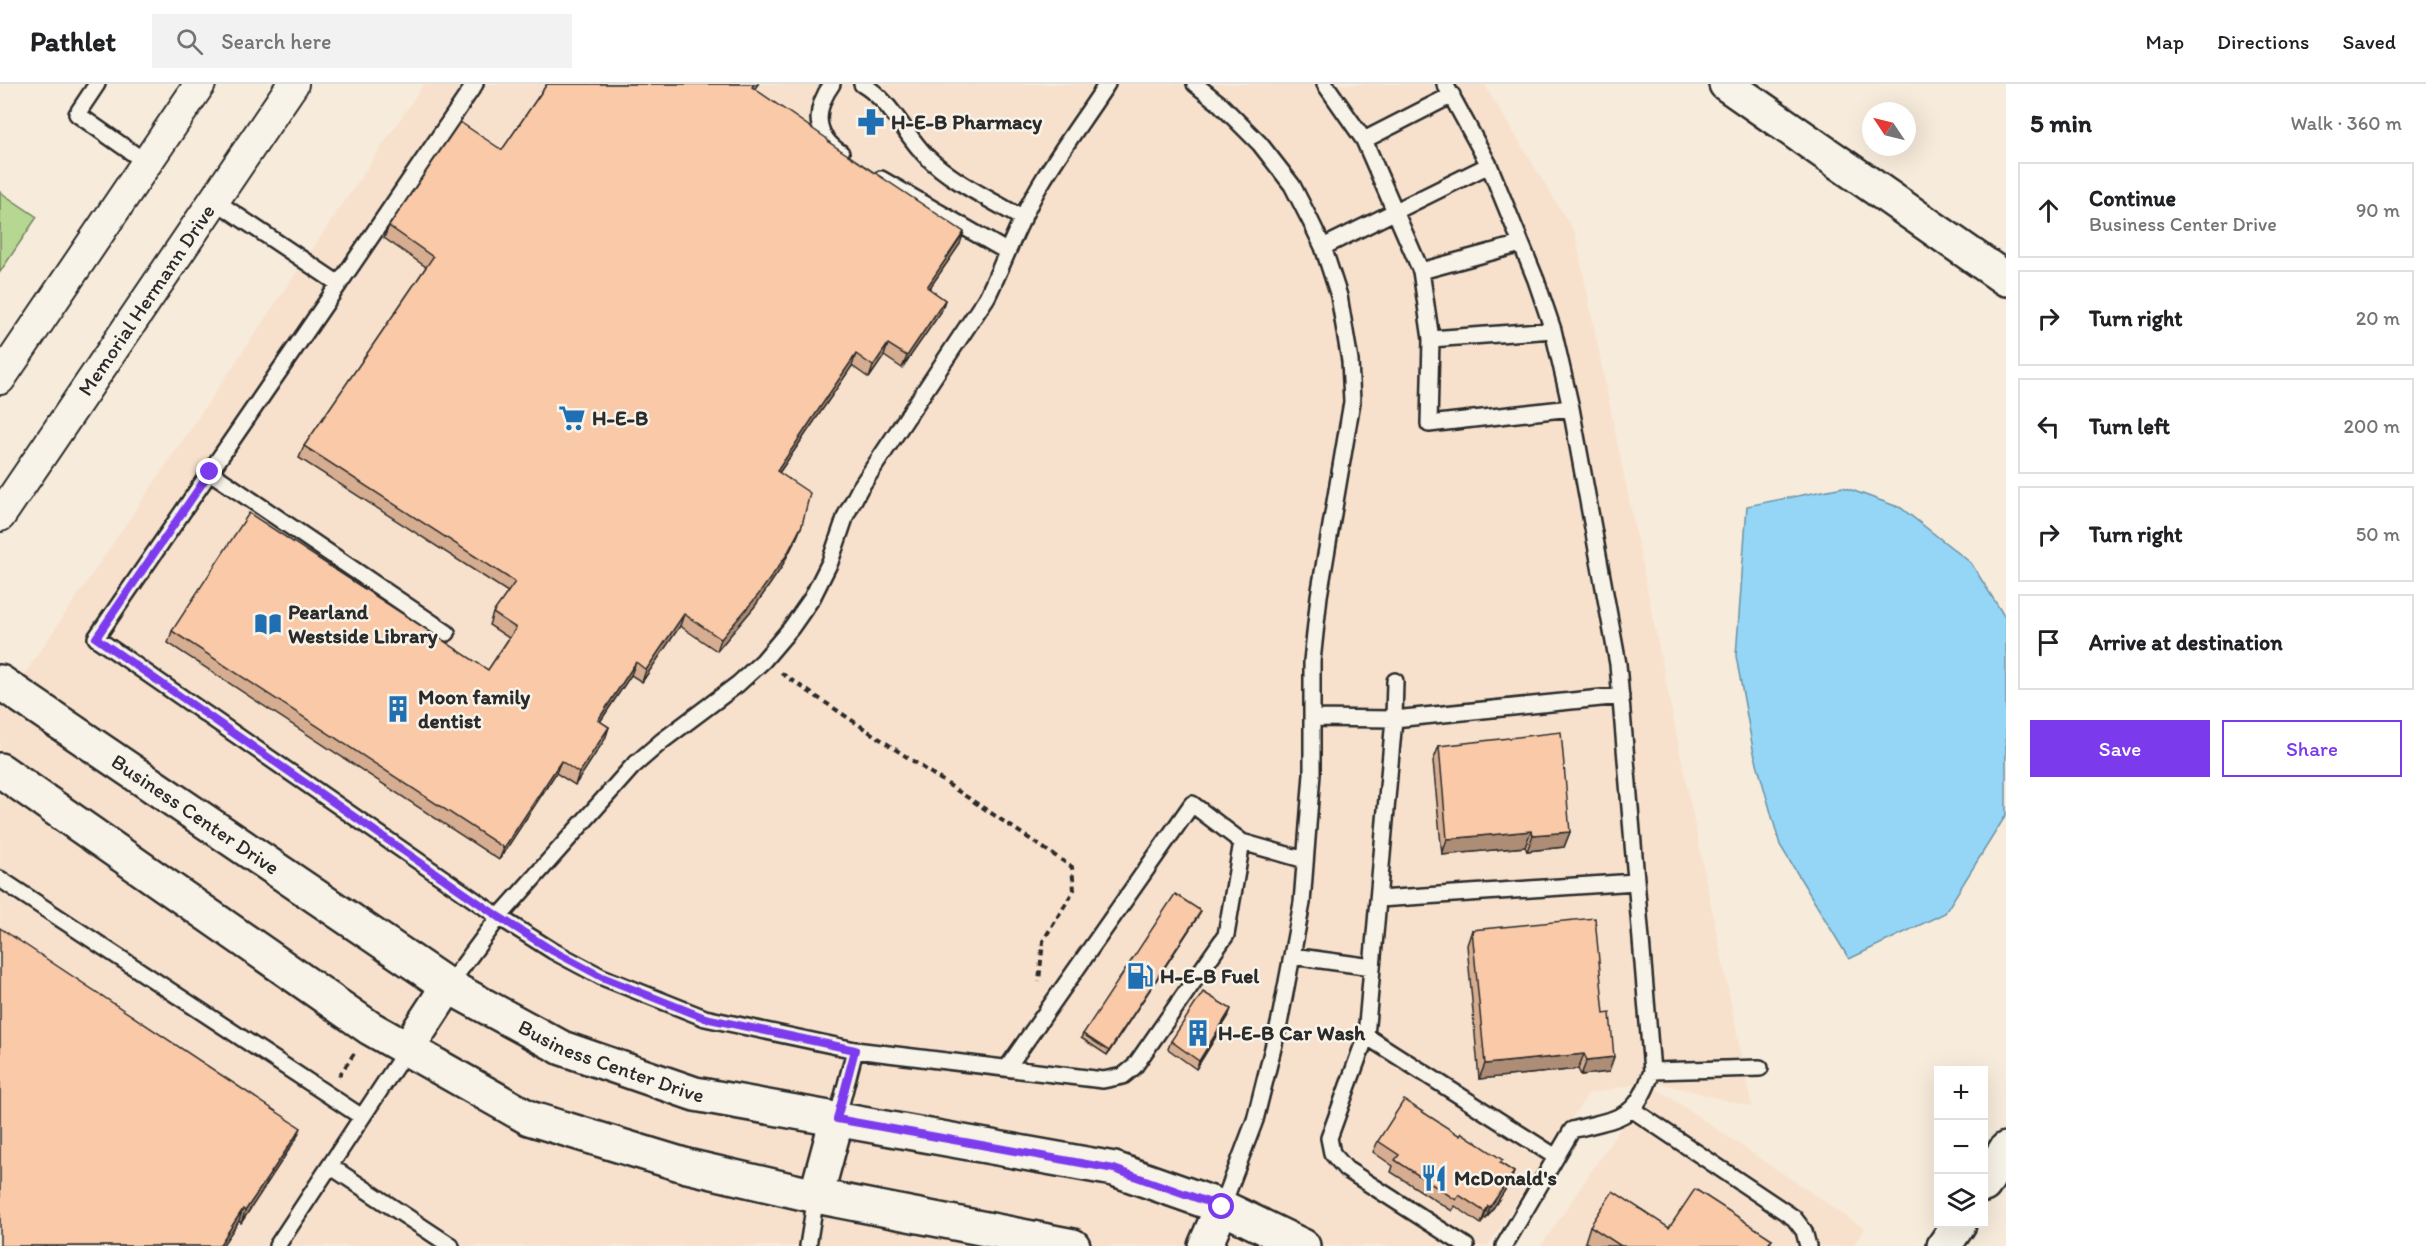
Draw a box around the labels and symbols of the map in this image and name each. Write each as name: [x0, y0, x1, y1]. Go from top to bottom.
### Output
north arrow: [1862, 102, 1916, 156]
pharmacy icon: H-E-B Pharmacy: [856, 107, 886, 137]
place label: H-E-B Pharmacy: [891, 109, 1042, 135]
street label: Memorial Hermann Drive: [72, 199, 220, 400]
supermarket icon: H-E-B: [557, 403, 587, 433]
place label: H-E-B: [592, 405, 648, 430]
route end: [196, 458, 222, 484]
place label: Pearland Westside Library: [288, 599, 438, 649]
library icon: Pearland Westside Library: [253, 609, 283, 639]
place label: Moon family dentist: [418, 684, 530, 733]
building icon: Moon family dentist: [383, 694, 413, 724]
street label: Business Center Drive: [107, 748, 284, 880]
fuel station icon: H-E-B Fuel: [1125, 961, 1155, 991]
place label: H-E-B Fuel: [1160, 963, 1260, 988]
street label: Business Center Drive: [514, 1014, 706, 1107]
building icon: H-E-B Car Wash: [1183, 1018, 1213, 1048]
place label: H-E-B Car Wash: [1218, 1020, 1366, 1045]
restaurant icon: McDonald's: [1419, 1163, 1449, 1193]
place label: McDonald's: [1454, 1165, 1557, 1190]
route start: [1208, 1193, 1234, 1219]

